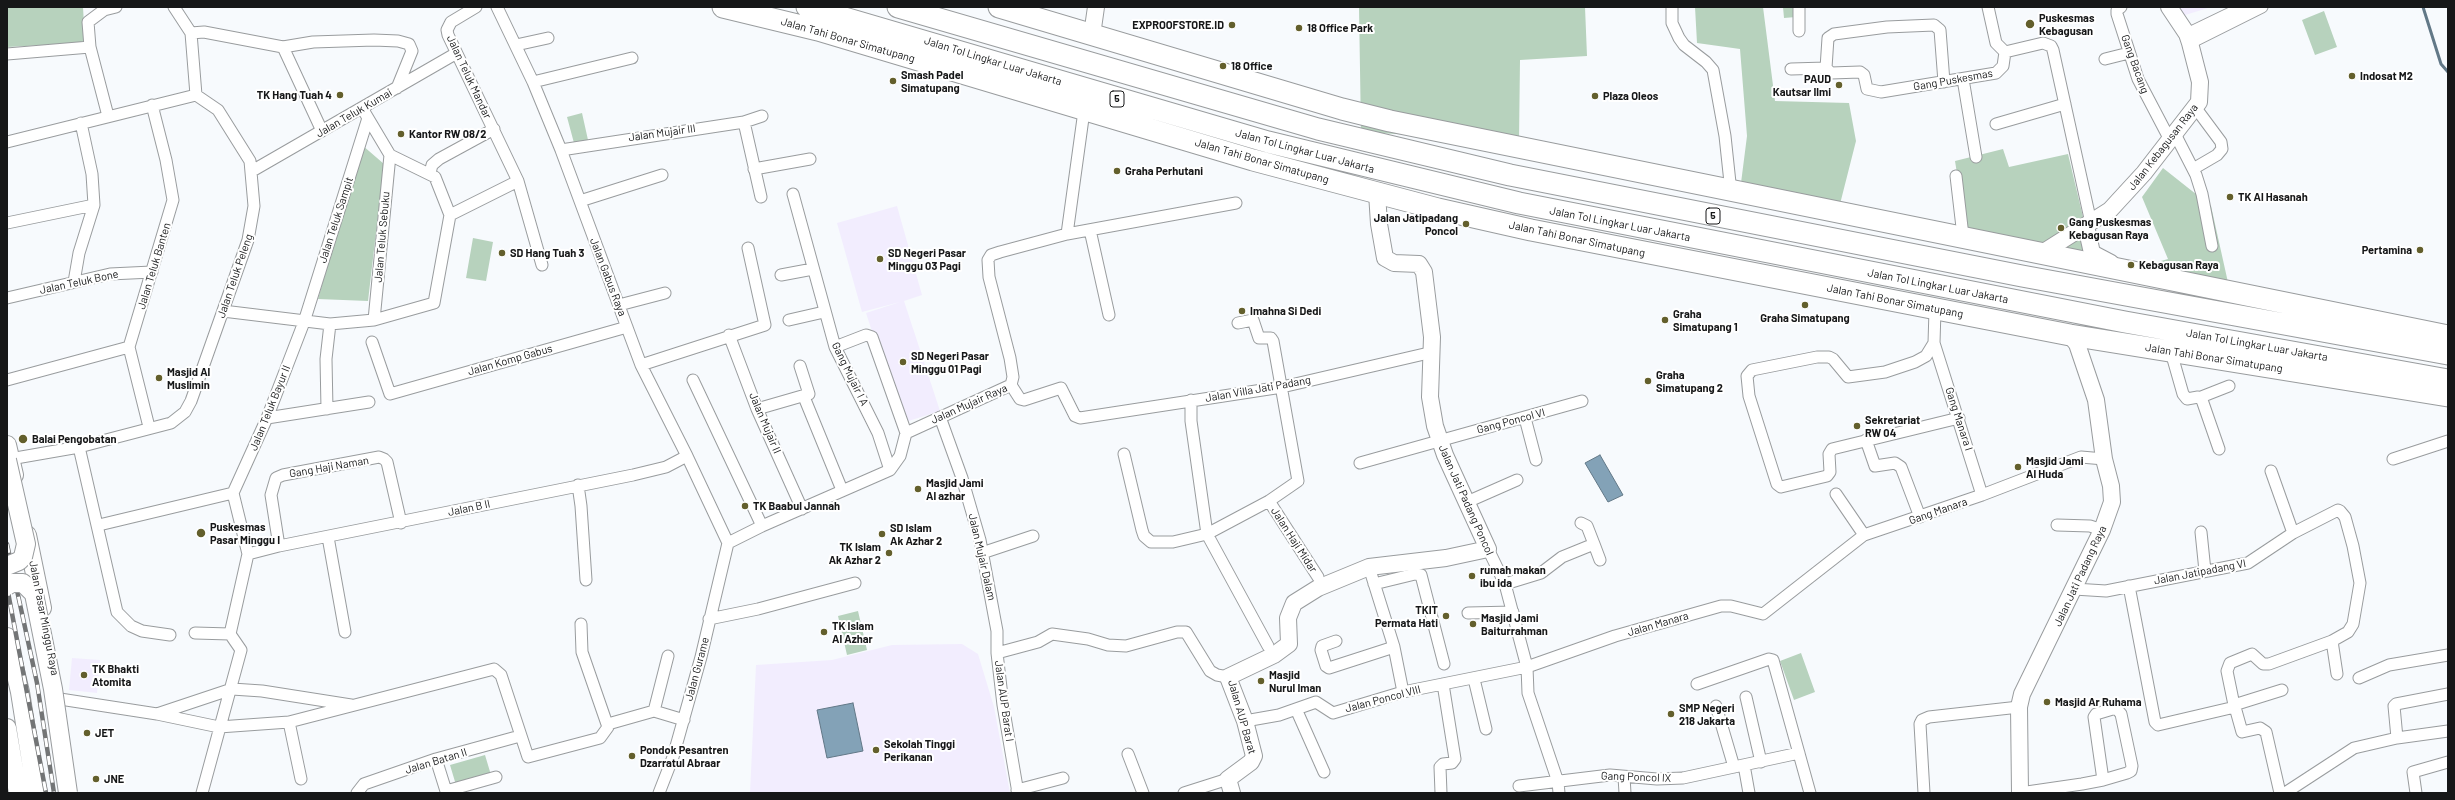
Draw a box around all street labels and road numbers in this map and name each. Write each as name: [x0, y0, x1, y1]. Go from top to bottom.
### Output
street label: Jalan Tahi Bonar Simatupang: [779, 15, 917, 65]
street label: Jalan Teluk Mandar: [444, 33, 494, 121]
street label: Gang Bacang: [2118, 33, 2152, 95]
street label: Jalan Tol Lingkar Luar Jakarta: [923, 34, 1063, 88]
street label: Gang Puskesmas: [1912, 67, 1994, 93]
street label: Jalan Teluk Kumai: [314, 86, 394, 140]
road number: 5: [1110, 91, 1124, 107]
street label: Jalan Kebagusan Raya: [2125, 101, 2201, 193]
street label: Jalan Mujair III: [627, 122, 697, 144]
street label: Jalan Tol Lingkar Luar Jakarta: [1234, 126, 1376, 176]
street label: Jalan Tahi Bonar Simatupang: [1193, 136, 1331, 186]
street label: Jalan Teluk Sampit: [316, 175, 356, 265]
street label: Jalan Teluk Sebuku: [371, 191, 393, 283]
street label: Jalan Tol Lingkar Luar Jakarta: [1548, 204, 1692, 244]
road number: 5: [1706, 208, 1720, 224]
street label: Jalan Tahi Bonar Simatupang: [1508, 218, 1646, 260]
street label: Jalan Teluk Banten: [135, 221, 173, 311]
street label: Jalan Teluk Peleng: [214, 232, 256, 320]
street label: Jalan Gabus Raya: [587, 236, 629, 318]
street label: Jalan Tol Lingkar Luar Jakarta: [1866, 266, 2010, 306]
street label: Jalan Teluk Bone: [38, 267, 120, 297]
street label: Jalan Tahi Bonar Simatupang: [1826, 281, 1964, 321]
street label: Jalan Tol Lingkar Luar Jakarta: [2185, 326, 2329, 364]
street label: Gang Mujair I A: [829, 340, 871, 408]
street label: Jalan Tahi Bonar Simatupang: [2144, 341, 2284, 375]
street label: Jalan Komp Gabus: [466, 342, 554, 378]
street label: Jalan Teluk Bayur II: [247, 363, 293, 453]
street label: Jalan Villa Jati Padang: [1204, 373, 1312, 405]
street label: Jalan Mujair Raya: [929, 381, 1009, 427]
street label: Gang Manara I: [1943, 386, 1975, 452]
street label: Jalan Mujair II: [746, 390, 784, 456]
street label: Gang Poncol VI: [1475, 406, 1547, 436]
street label: Jalan Jati Padang Poncol: [1436, 443, 1496, 557]
street label: Gang Haji Naman: [288, 454, 370, 480]
street label: Gang Manara: [1907, 495, 1969, 527]
street label: Jalan B II: [447, 497, 491, 519]
street label: Jalan Haji Midar: [1268, 505, 1320, 575]
street label: Jalan Mujair Dalam: [966, 512, 998, 602]
street label: Jalan Jati Padang Raya: [2051, 523, 2109, 629]
street label: Jalan Jatipadang VI: [2153, 557, 2247, 587]
street label: Jalan Pasar Minggu Raya: [26, 559, 62, 677]
street label: Jalan Manara: [1626, 609, 1690, 639]
street label: Jalan Gurame: [682, 636, 712, 702]
street label: Jalan AUP Barat I: [992, 660, 1016, 742]
street label: Jalan AUP Barat: [1225, 678, 1259, 756]
street label: Jalan Poncol VIII: [1344, 683, 1422, 715]
street label: Jalan Batan II: [403, 745, 469, 777]
street label: Gang Poncol IX: [1601, 769, 1671, 785]

